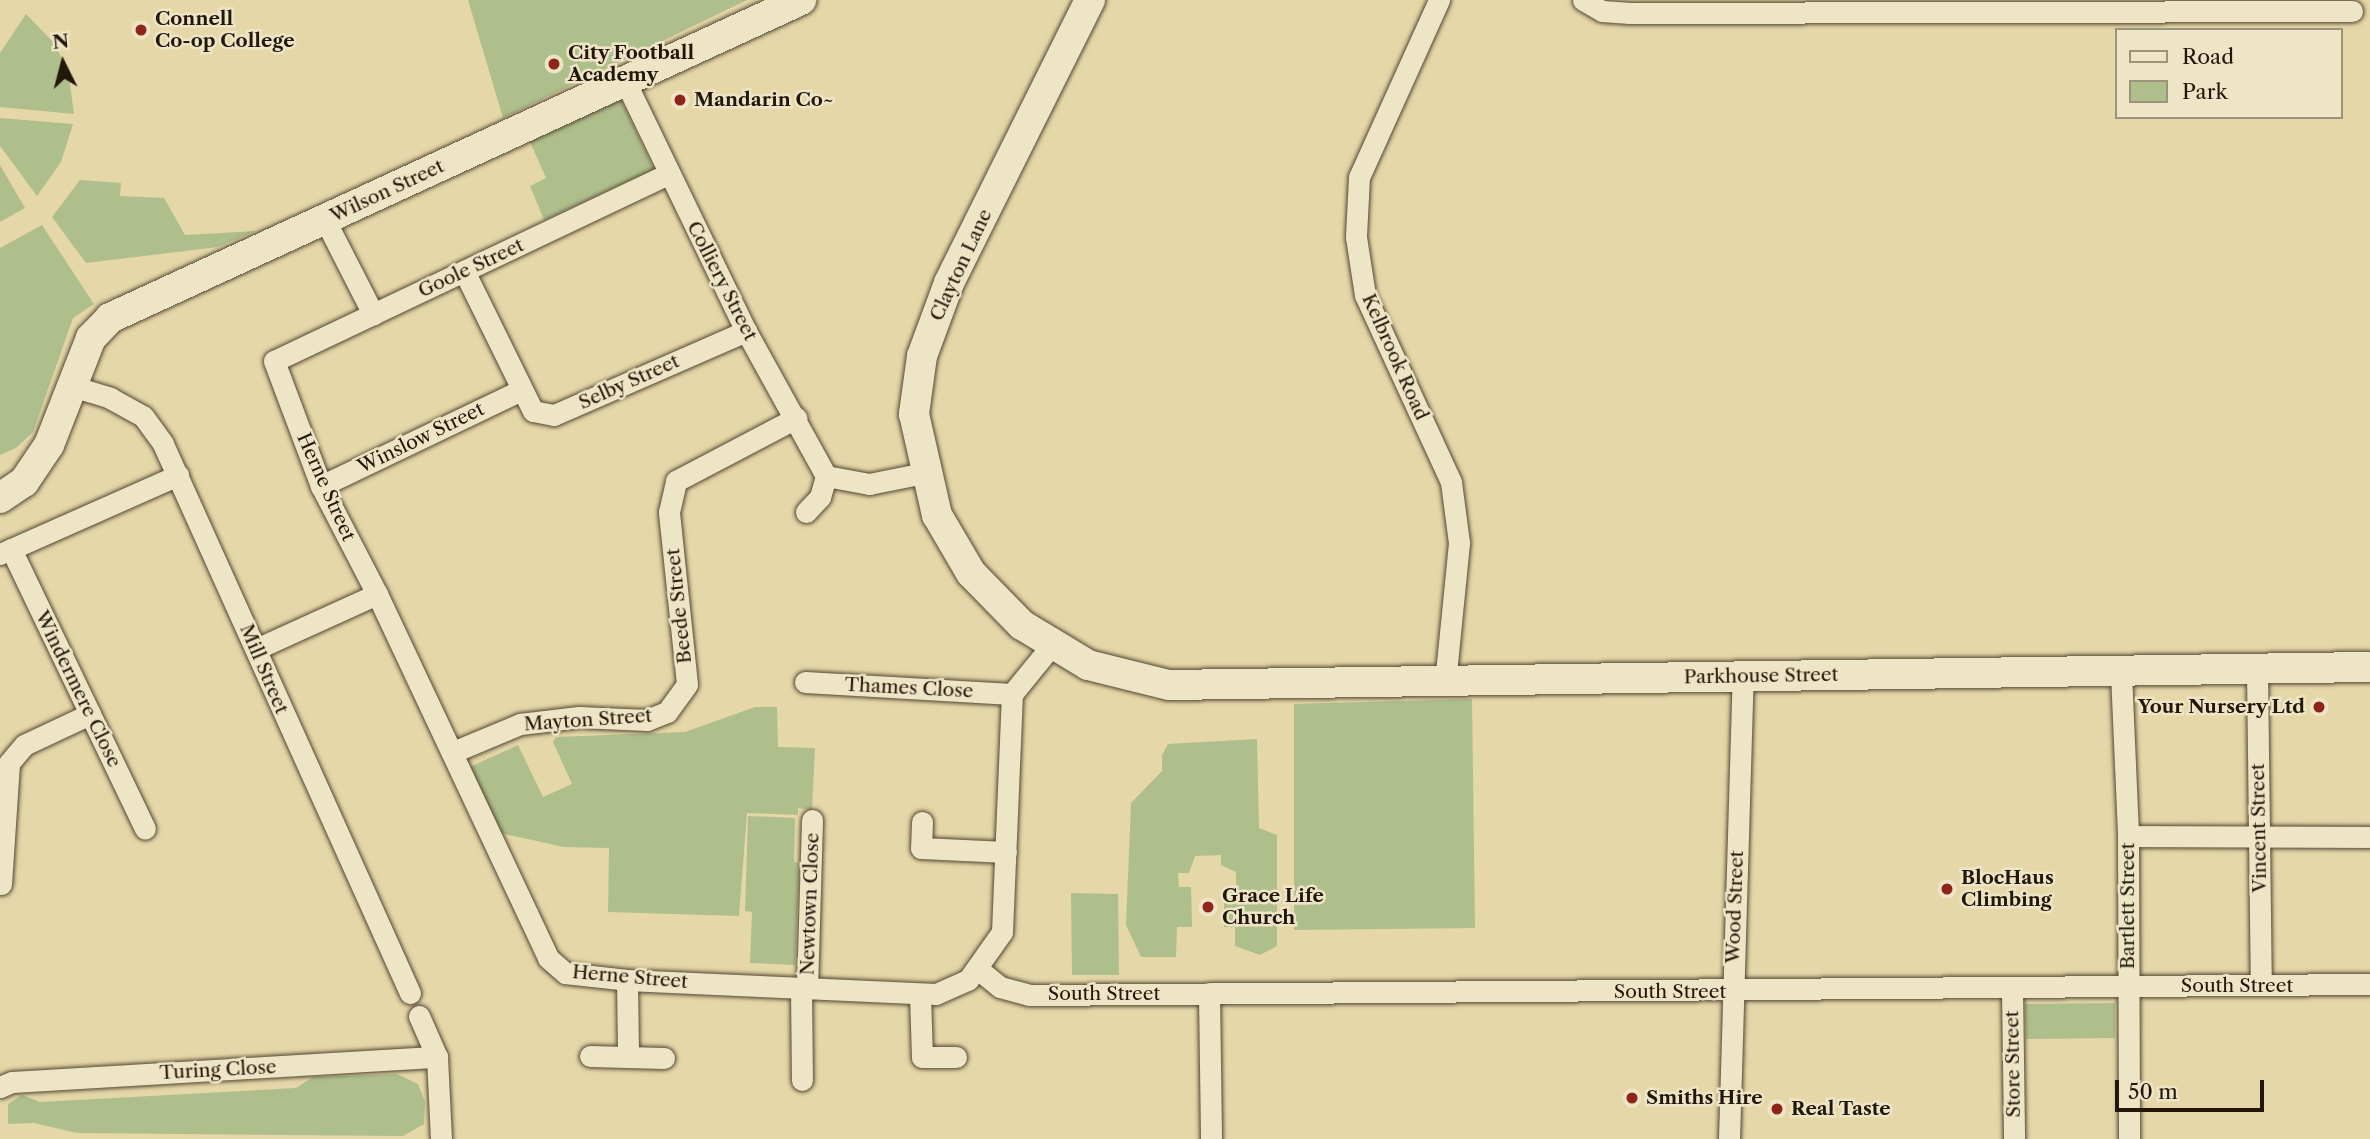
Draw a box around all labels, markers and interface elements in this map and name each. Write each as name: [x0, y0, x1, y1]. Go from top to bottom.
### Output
place label: Connell Co-op College: [155, 8, 295, 52]
marker: Connell Co-op College: [133, 22, 149, 38]
north arrow: [28, 28, 98, 98]
legend: [2114, 28, 2342, 119]
text: N: [51, 29, 70, 54]
place label: City Football Academy: [568, 42, 695, 86]
text: Road: [2182, 44, 2234, 69]
marker: City Football Academy: [546, 56, 562, 72]
text: Park: [2182, 79, 2228, 104]
place label: Mandarin Co~: [694, 89, 834, 111]
marker: Mandarin Co~: [672, 92, 688, 108]
street label: Wilson Street: [326, 155, 448, 227]
street label: Clayton Lane: [925, 205, 997, 325]
street label: Colliery Street: [682, 217, 762, 345]
street label: Goole Street: [415, 234, 527, 302]
street label: Kelbrook Road: [1357, 290, 1433, 424]
street label: Selby Street: [575, 350, 683, 414]
street label: Winslow Street: [354, 397, 488, 479]
street label: Herne Street: [292, 429, 360, 545]
street label: Beede Street: [662, 547, 696, 665]
street label: Windermere Close: [30, 607, 126, 771]
street label: Mill Street: [235, 621, 293, 717]
street label: Parkhouse Street: [1684, 663, 1838, 689]
street label: Thames Close: [844, 673, 974, 703]
place label: Your Nursery Ltd: [2137, 696, 2305, 718]
marker: Your Nursery Ltd: [2311, 699, 2327, 715]
street label: Mayton Street: [523, 704, 653, 736]
street label: Vincent Street: [2246, 763, 2272, 893]
street label: Newtown Close: [796, 832, 824, 976]
street label: Bartlett Street: [2117, 843, 2139, 969]
street label: Wood Street: [1722, 850, 1748, 964]
place label: BlocHaus Climbing: [1961, 867, 2054, 911]
marker: BlocHaus Climbing: [1939, 881, 1955, 897]
place label: Grace Life Church: [1222, 885, 1324, 929]
marker: Grace Life Church: [1200, 899, 1216, 915]
street label: Herne Street: [571, 961, 689, 993]
street label: South Street: [2181, 975, 2293, 997]
street label: South Street: [1614, 981, 1726, 1003]
street label: South Street: [1048, 983, 1160, 1005]
street label: Store Street: [2001, 1010, 2025, 1118]
street label: Turing Close: [159, 1056, 277, 1084]
scale bar: [2118, 1066, 2267, 1110]
text: 50 m: [2128, 1079, 2178, 1104]
place label: Smiths Hire: [1646, 1087, 1763, 1109]
marker: Smiths Hire: [1624, 1090, 1640, 1106]
place label: Real Taste: [1791, 1098, 1891, 1120]
marker: Real Taste: [1769, 1101, 1785, 1117]

